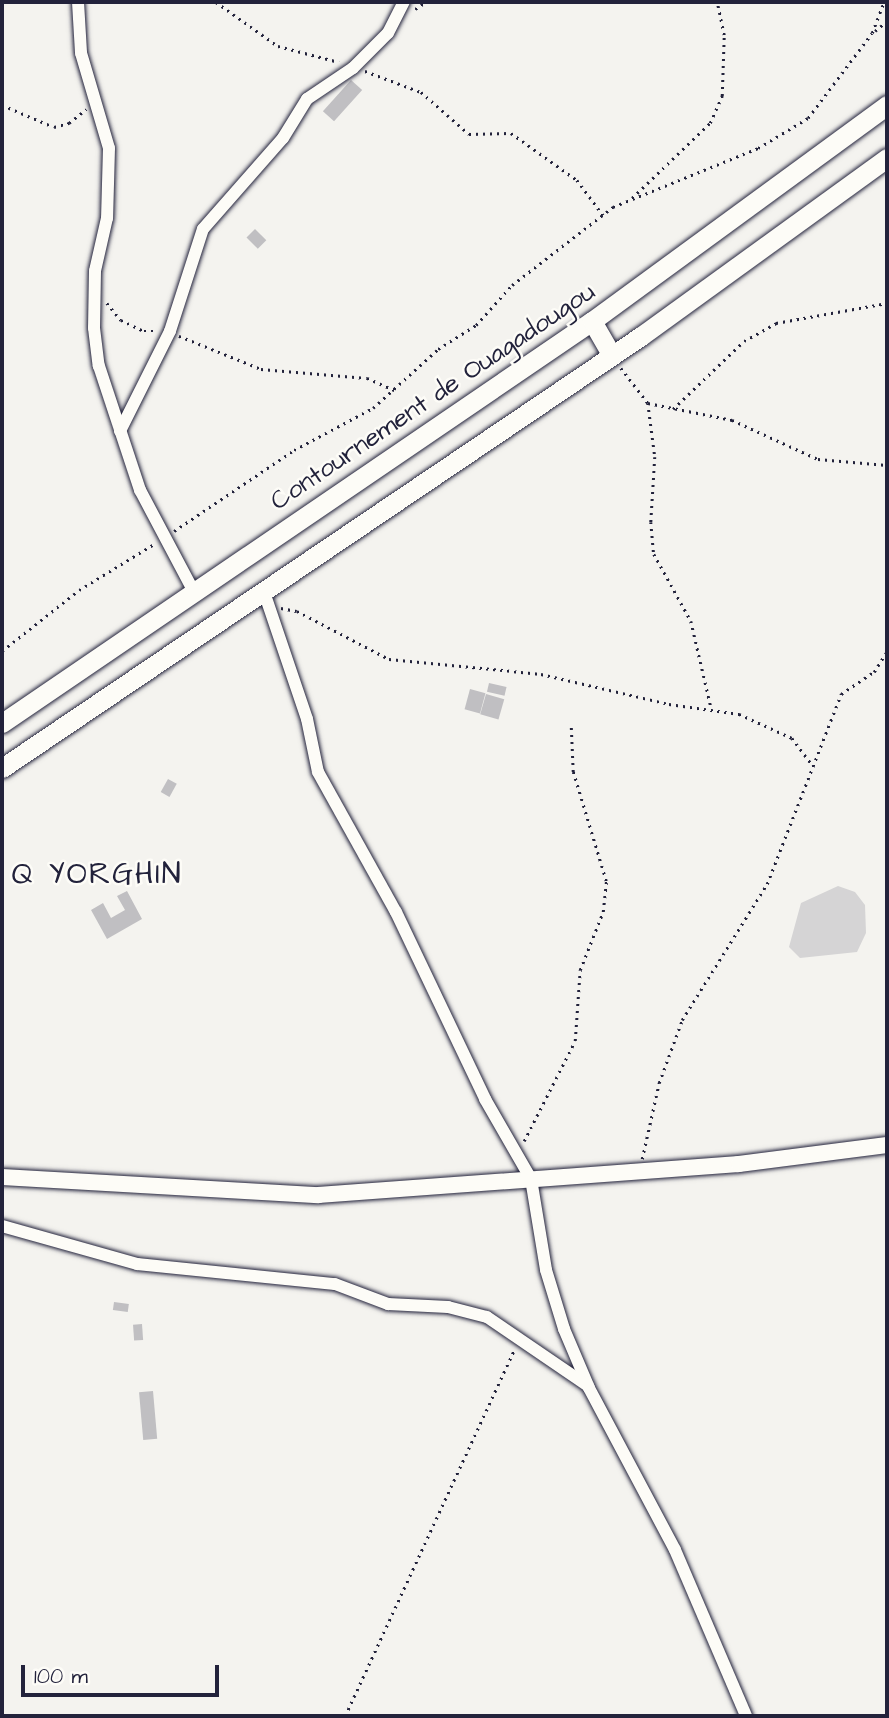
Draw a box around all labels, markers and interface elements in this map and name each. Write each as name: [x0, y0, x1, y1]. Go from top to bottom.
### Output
street label: Contournement de Ouagadougou: [265, 277, 601, 517]
district label: Q YORGHIN: [13, 856, 181, 892]
scale bar: [24, 1652, 222, 1696]
text: 100 m: [34, 1662, 88, 1691]

